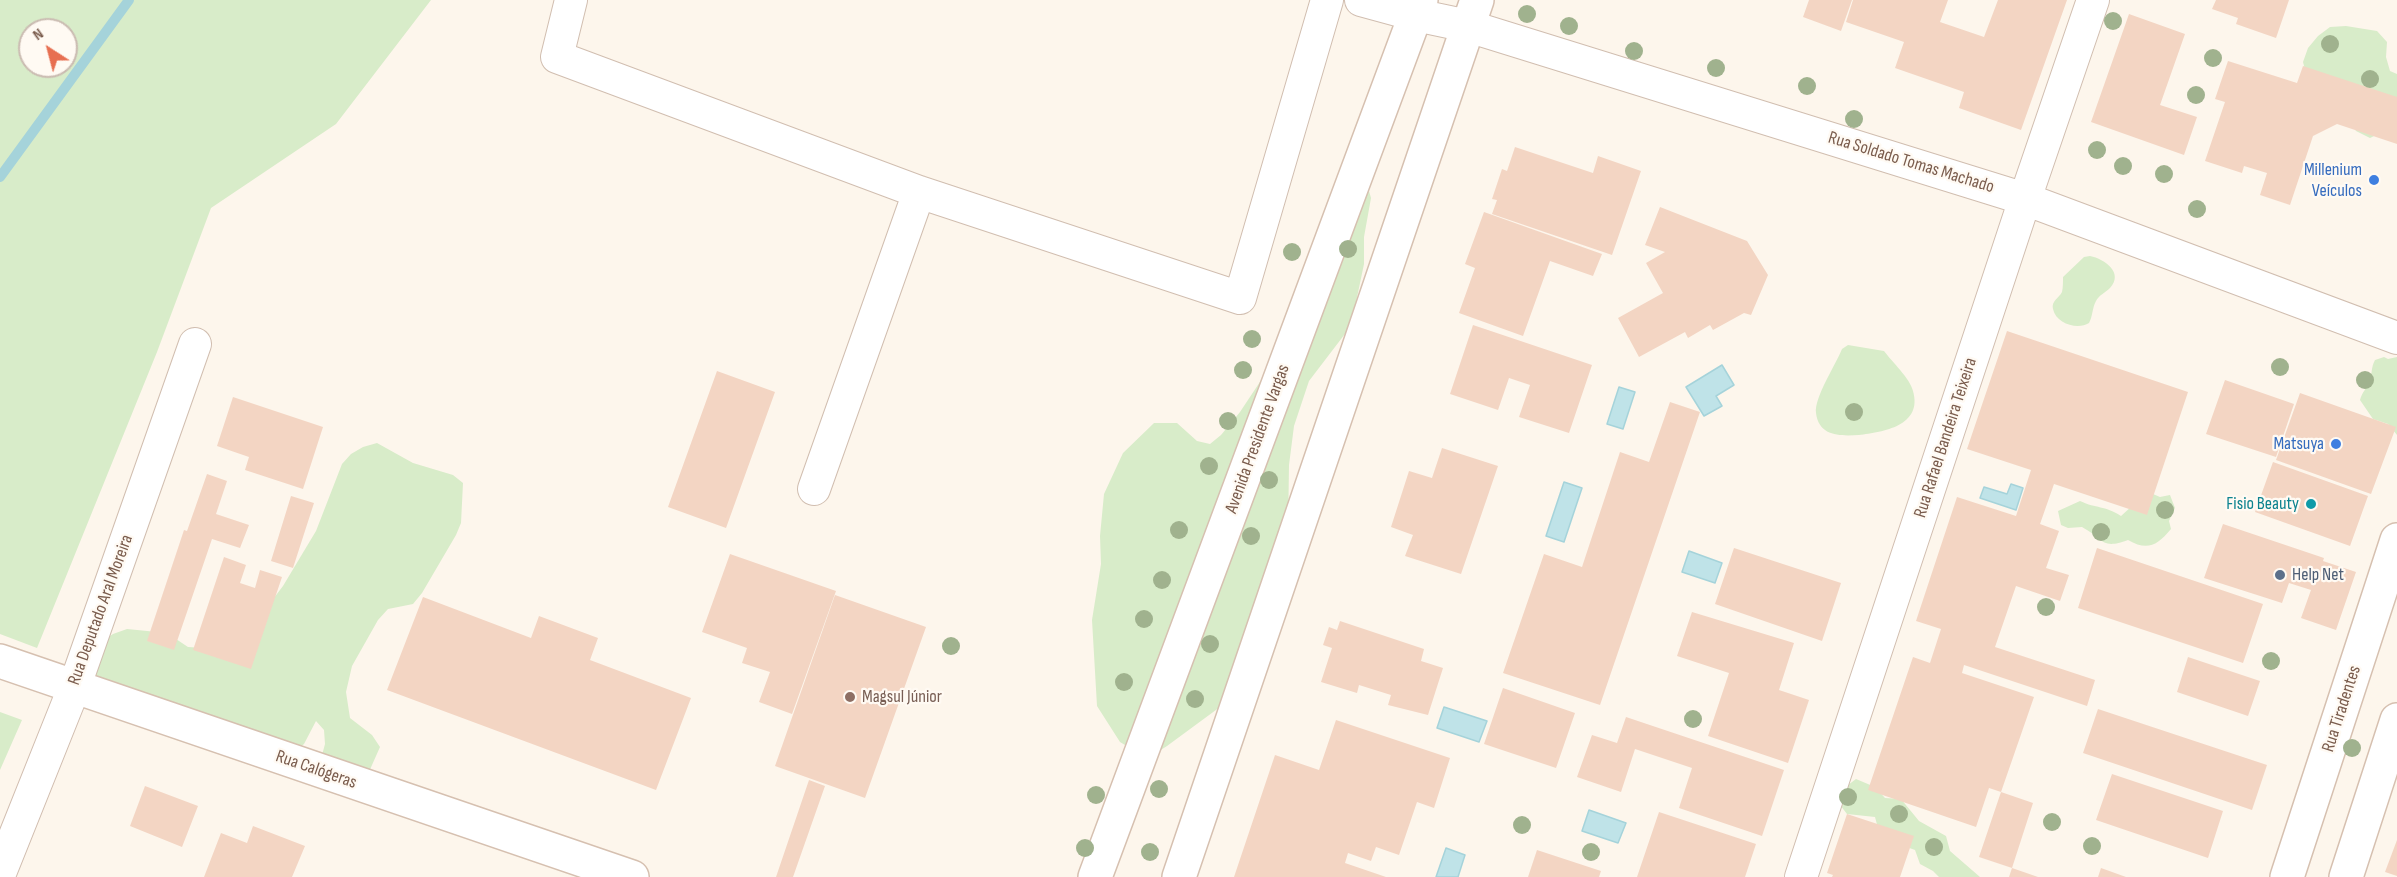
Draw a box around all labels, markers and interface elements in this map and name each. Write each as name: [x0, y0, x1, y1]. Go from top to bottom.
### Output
north arrow: [18, 18, 78, 78]
text: N: [29, 24, 47, 45]
street label: Rua Soldado Tomas Machado: [1825, 127, 1997, 199]
place label: Millenium Veículos: [2304, 159, 2362, 201]
marker: Millenium Veículos: [2367, 173, 2381, 187]
street label: Rua Rafael Bandeira Teixeira: [1910, 355, 1982, 521]
street label: Avenida Presidente Vargas: [1221, 362, 1295, 516]
place label: Matsuya: [2273, 433, 2324, 455]
marker: Matsuya: [2329, 437, 2343, 451]
place label: Fisio Beauty: [2226, 493, 2299, 515]
marker: Fisio Beauty: [2304, 497, 2318, 511]
street label: Rua Deputado Aral Moreira: [64, 532, 138, 688]
place label: Help Net: [2292, 564, 2344, 586]
marker: Help Net: [2273, 568, 2287, 582]
street label: Rua Tiradentes: [2318, 663, 2366, 755]
place label: Magsul Júnior: [862, 686, 942, 708]
marker: Magsul Júnior: [843, 690, 857, 704]
street label: Rua Calógeras: [273, 746, 359, 794]

